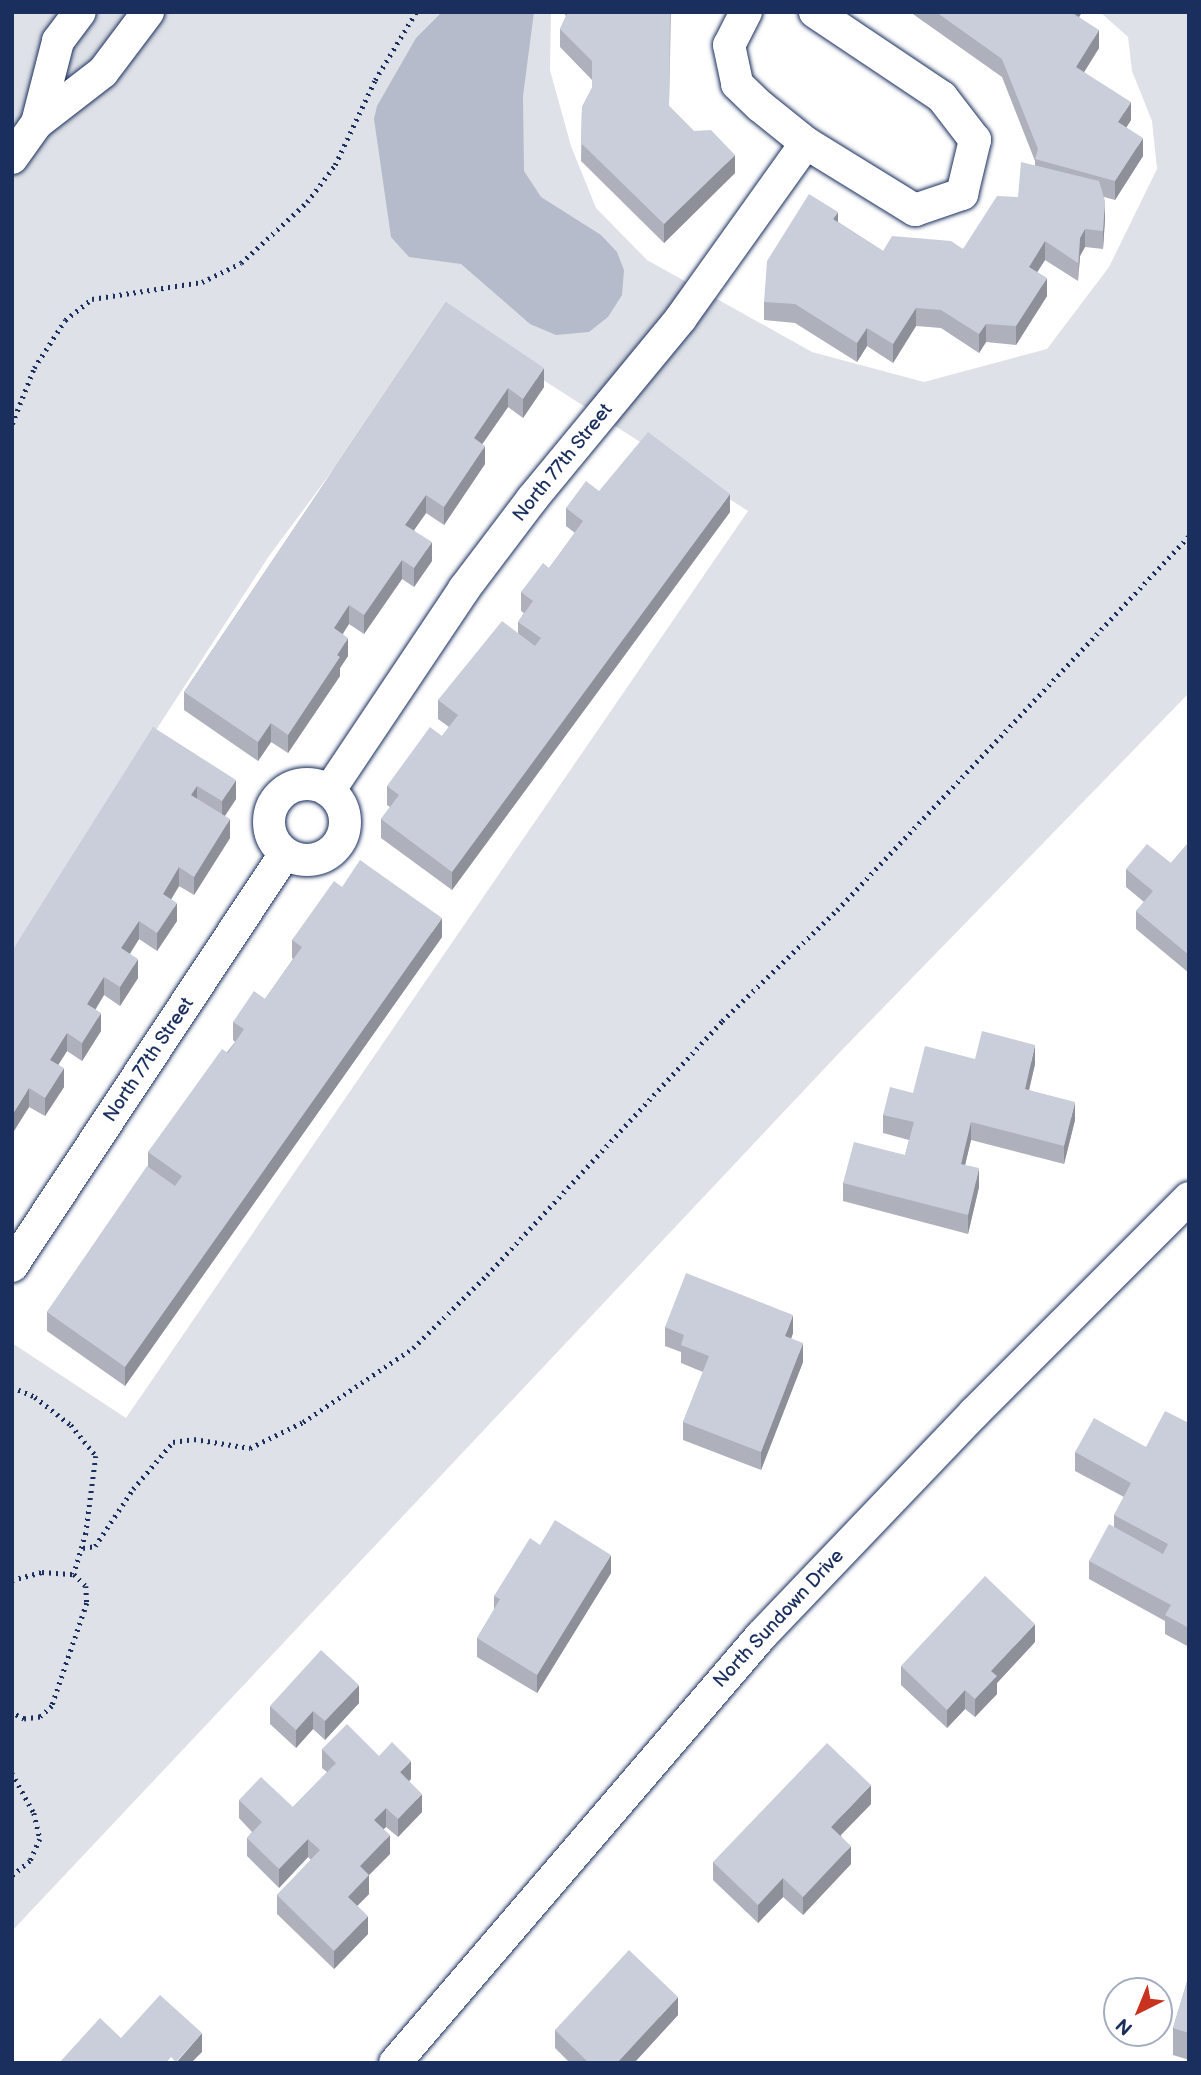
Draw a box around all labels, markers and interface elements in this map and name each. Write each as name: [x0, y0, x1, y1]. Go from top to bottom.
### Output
street label: North 77th Street: [508, 399, 618, 527]
street label: North 77th Street: [99, 993, 199, 1127]
street label: North Sundown Drive: [709, 1545, 849, 1693]
north arrow: [1103, 1977, 1173, 2047]
text: N: [1112, 2013, 1138, 2040]

